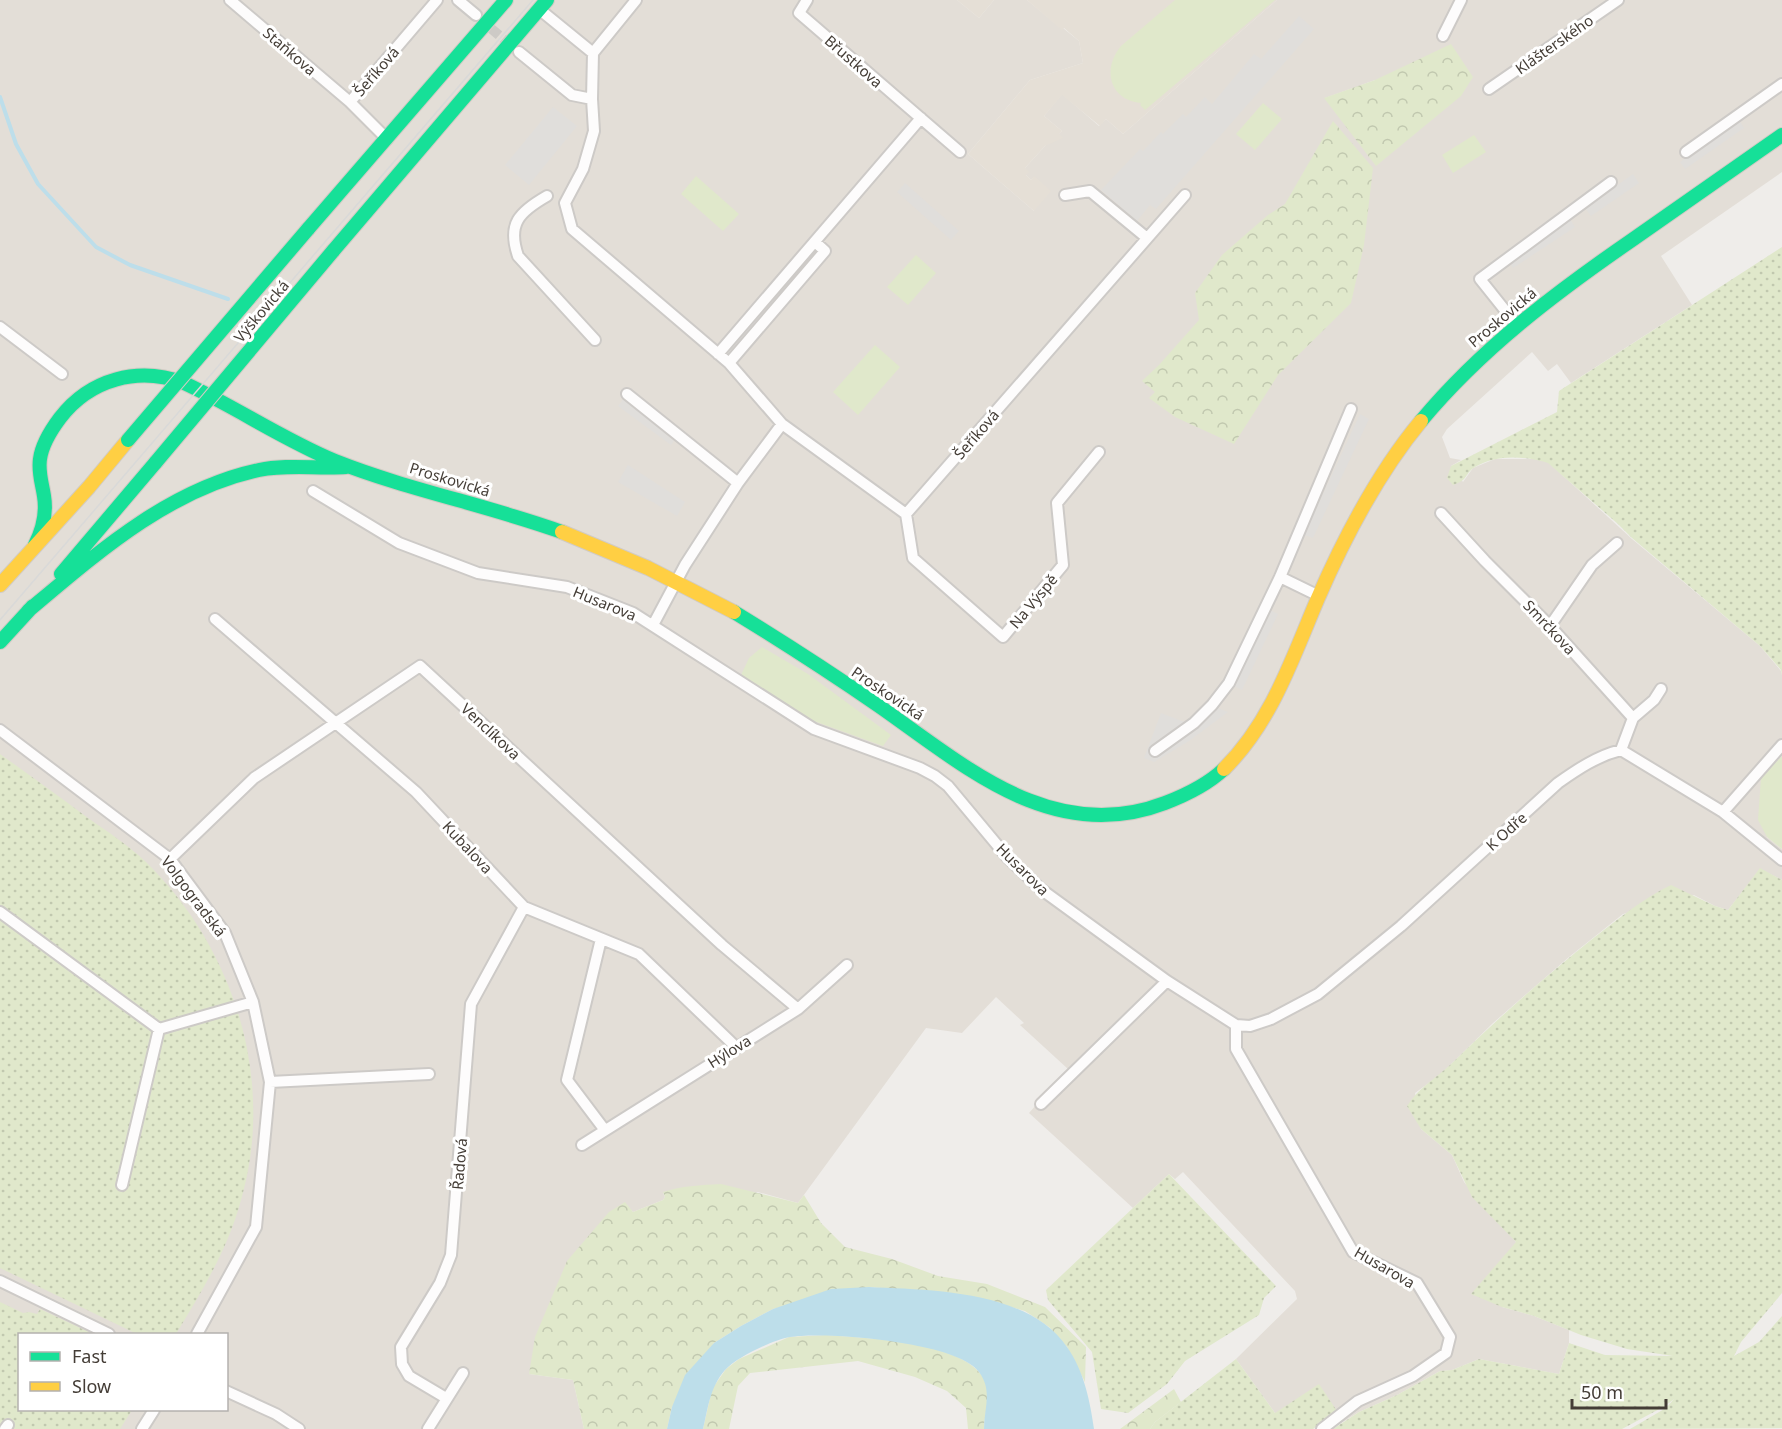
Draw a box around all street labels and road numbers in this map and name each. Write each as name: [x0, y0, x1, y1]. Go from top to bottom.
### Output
street label: Klášterského: [1511, 10, 1597, 78]
street label: Staňkova: [259, 22, 321, 80]
street label: Břustkova: [821, 30, 887, 92]
street label: Šeříková: [349, 42, 403, 100]
street label: Výškovická: [229, 276, 293, 346]
street label: Proskovická: [1464, 283, 1540, 351]
street label: Šeříková: [949, 405, 1003, 463]
street label: Proskovická: [407, 457, 493, 501]
street label: Na Výspě: [1004, 570, 1062, 632]
street label: Husarova: [570, 581, 640, 625]
street label: Smrčkova: [1519, 595, 1581, 659]
street label: Proskovická: [848, 661, 928, 725]
street label: Venclíkova: [457, 698, 525, 764]
street label: K Odře: [1481, 807, 1531, 855]
street label: Kubalova: [439, 816, 497, 878]
street label: Husarova: [992, 838, 1054, 900]
street label: Volgogradská: [157, 852, 231, 940]
street label: Hýlova: [704, 1030, 754, 1072]
street label: Řadová: [447, 1137, 471, 1191]
street label: Husarova: [1351, 1242, 1419, 1292]

